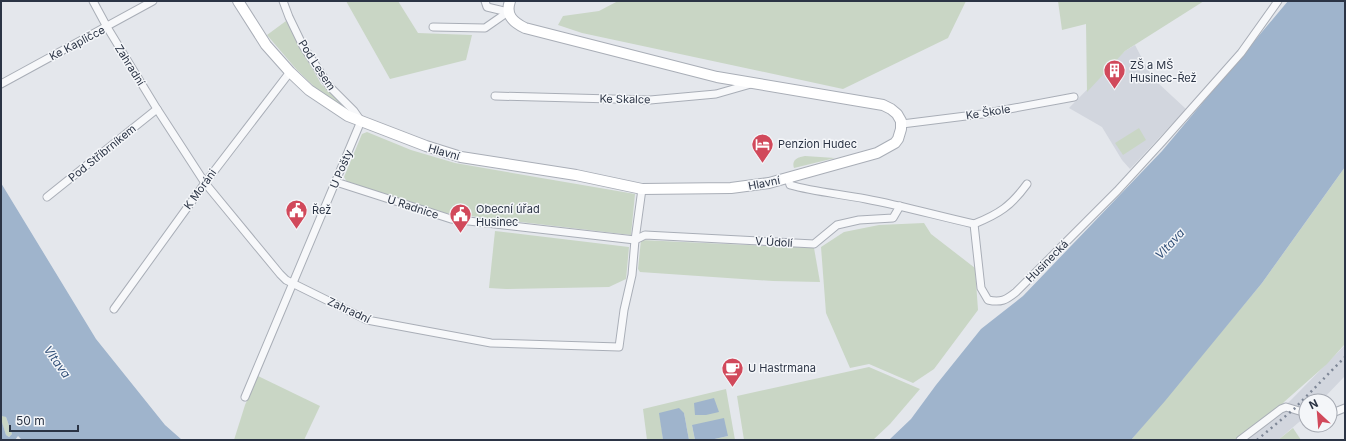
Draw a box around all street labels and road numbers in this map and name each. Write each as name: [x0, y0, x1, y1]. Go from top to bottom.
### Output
street label: Ke Kapličce: [47, 22, 107, 64]
street label: Pod Lesem: [295, 37, 339, 93]
street label: Zahradní: [112, 42, 148, 88]
street label: Ke Skalce: [599, 92, 651, 106]
street label: Ke Škole: [965, 102, 1011, 122]
street label: Pod Stříbrníkem: [65, 121, 139, 185]
street label: Hlavní: [427, 141, 462, 163]
street label: U Pošty: [327, 148, 355, 190]
street label: K Moráni: [181, 166, 219, 212]
street label: Hlavní: [747, 173, 781, 193]
street label: U Radnice: [386, 192, 440, 222]
street label: V Údolí: [755, 234, 793, 250]
street label: Husinecká: [1023, 237, 1071, 285]
street label: Zahradní: [325, 294, 373, 326]

